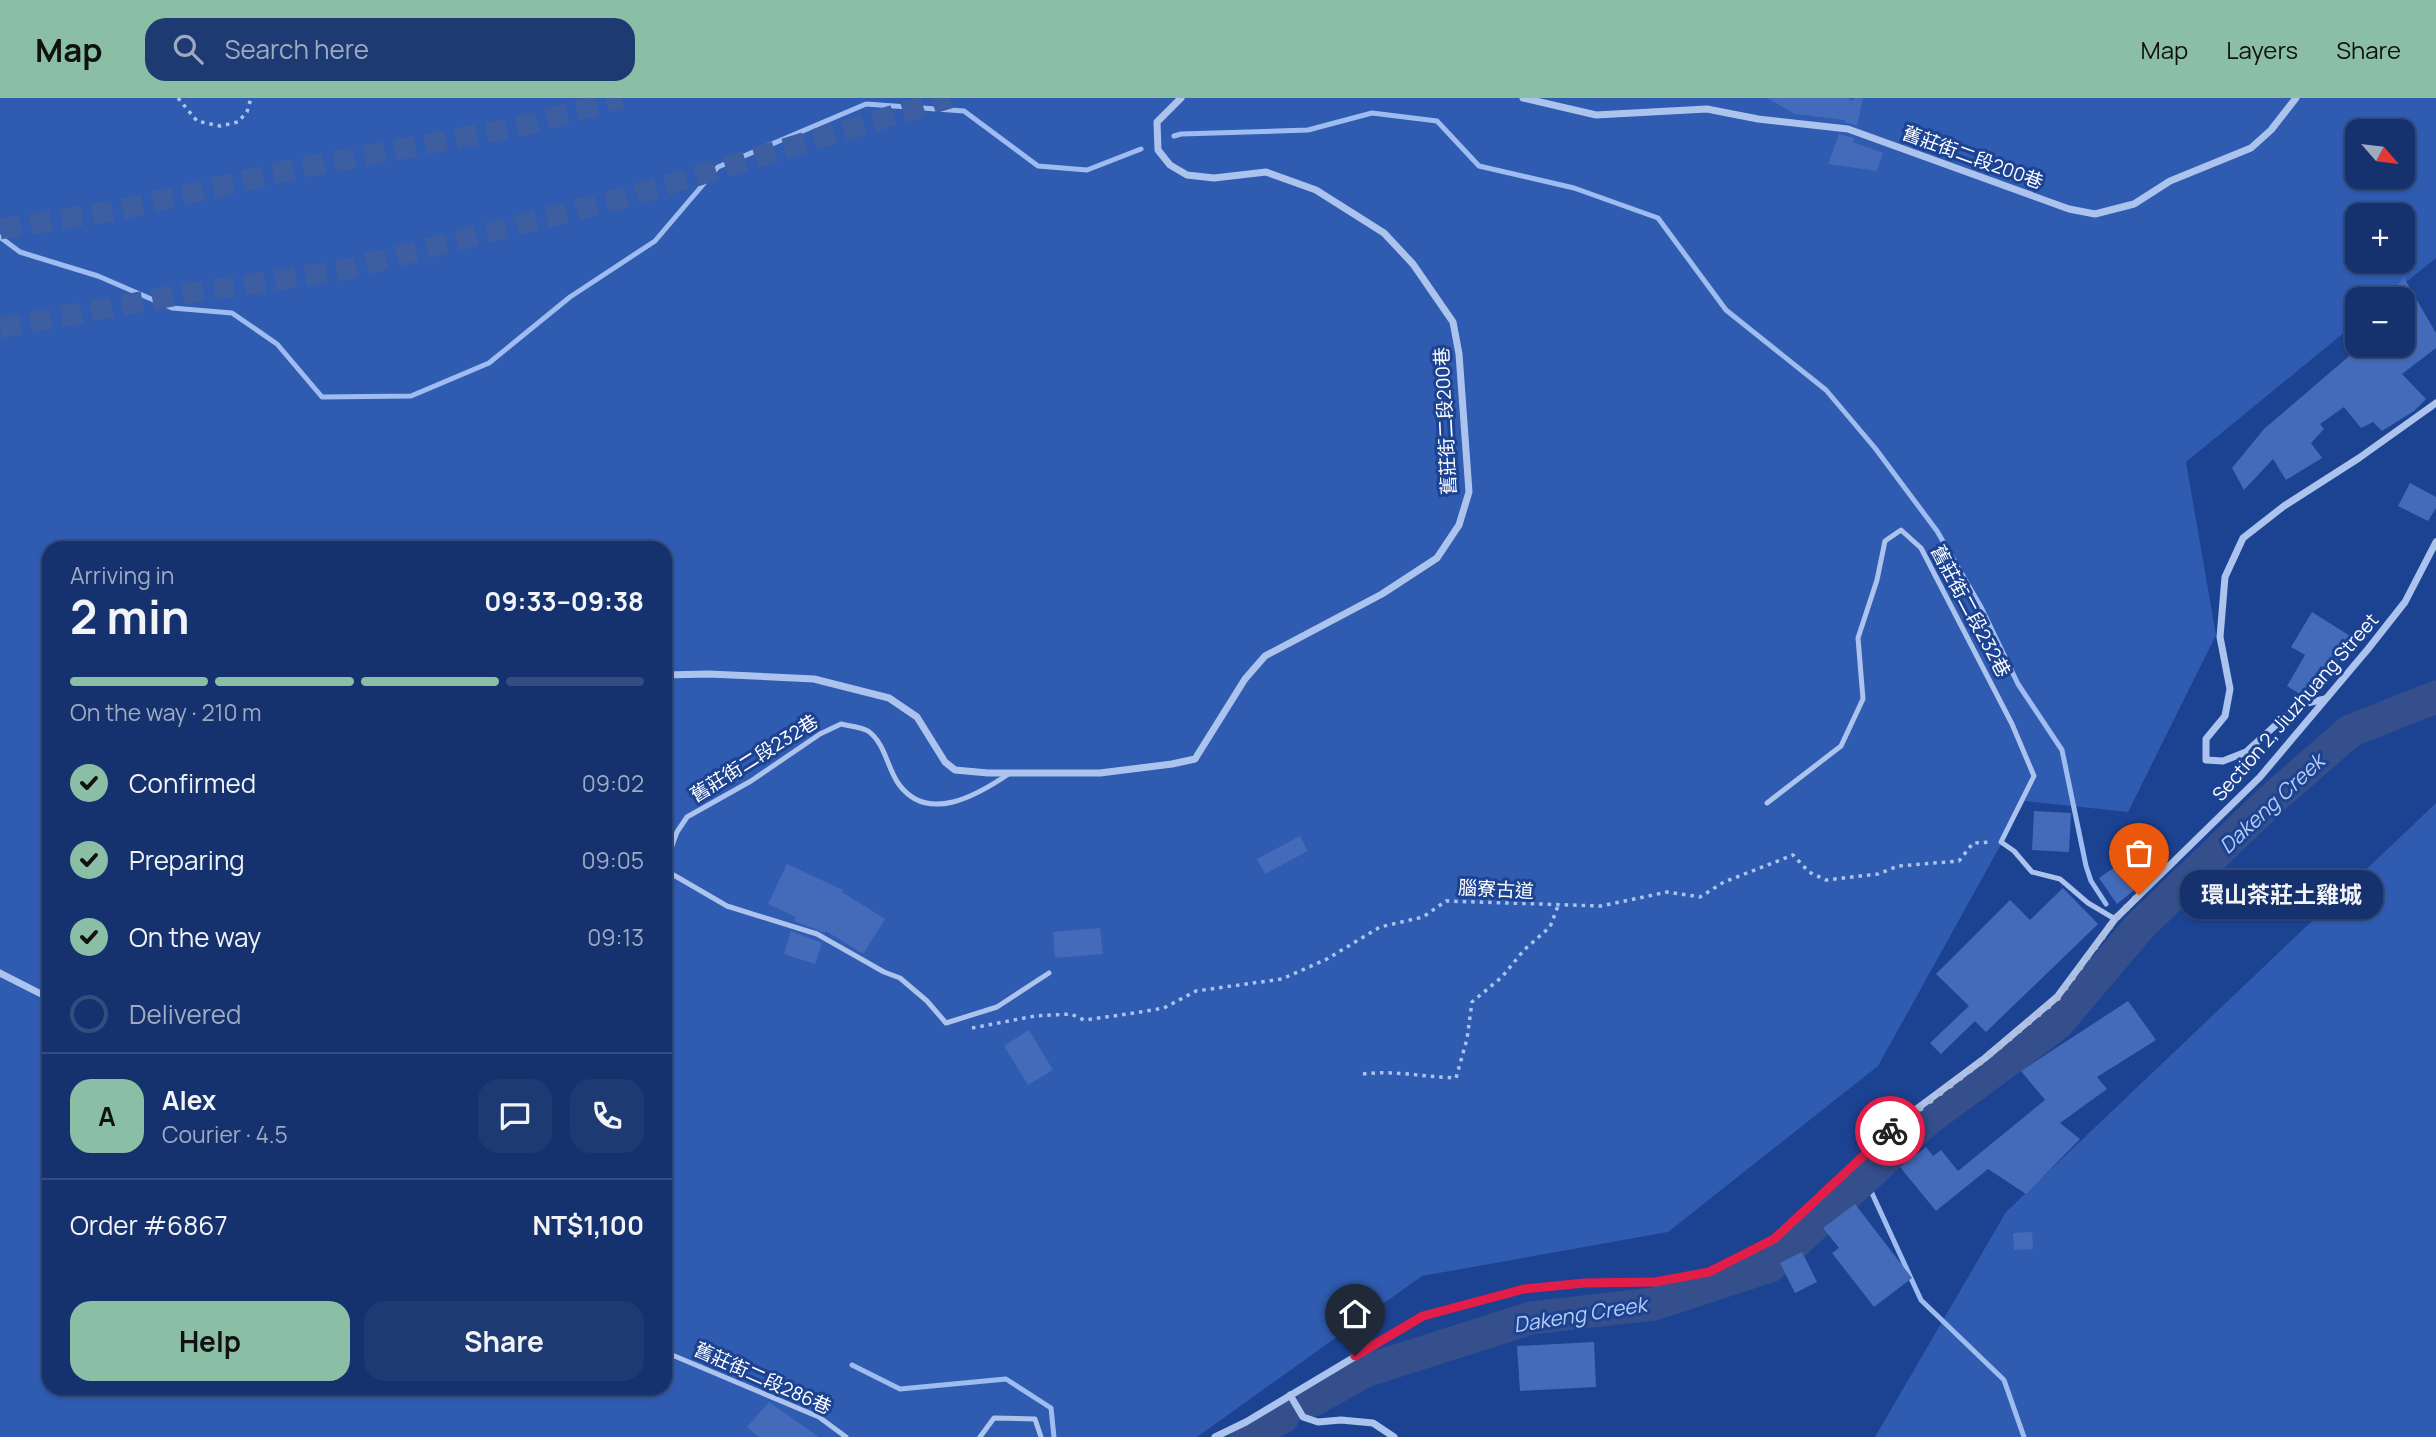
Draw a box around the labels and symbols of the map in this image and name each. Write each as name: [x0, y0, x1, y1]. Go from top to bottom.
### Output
street label: 舊莊街二段200巷: [1899, 119, 2047, 195]
north arrow: [2345, 119, 2415, 189]
street label: 舊莊街二段200巷: [1428, 346, 1462, 496]
street label: 舊莊街二段232巷: [1925, 540, 2017, 682]
street label: Section 2, Jiuzhuang Street: [2206, 607, 2384, 807]
street label: 舊莊街二段232巷: [685, 708, 823, 808]
water label: Dakeng Creek: [2213, 745, 2332, 859]
pin: [2109, 823, 2169, 895]
callout: 環山茶莊土雞城: [2181, 870, 2384, 920]
street label: 腦寮古道: [1457, 874, 1535, 904]
courier: [1855, 1096, 1925, 1166]
pin: [1325, 1284, 1385, 1356]
water label: Dakeng Creek: [1511, 1289, 1651, 1338]
street label: 舊莊街二段286巷: [690, 1336, 836, 1420]

